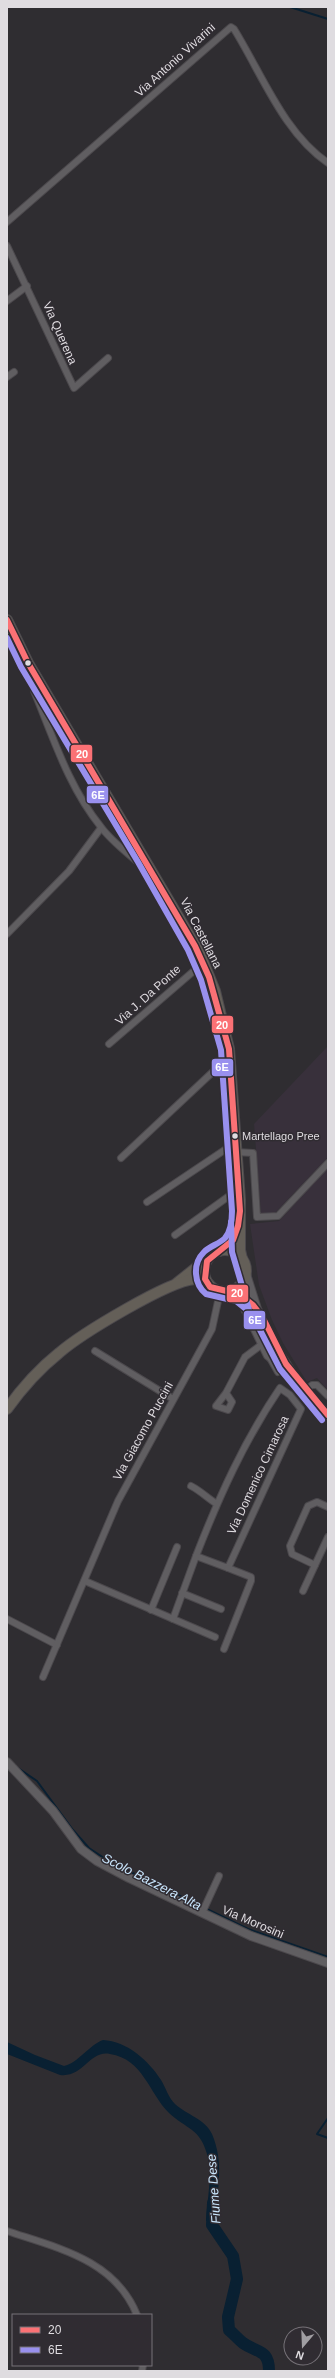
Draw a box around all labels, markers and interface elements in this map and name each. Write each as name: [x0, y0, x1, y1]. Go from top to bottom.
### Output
street label: Via Antonio Vivarini: [132, 20, 218, 100]
street label: Via Querena: [40, 299, 80, 367]
unlabelled marker: [23, 658, 33, 668]
line badge: 20: [70, 744, 93, 763]
text: 20: [76, 748, 88, 760]
line badge: 6E: [86, 785, 109, 804]
text: 6E: [91, 789, 105, 801]
street label: Via Castellana: [177, 895, 225, 971]
street label: Via J. Da Ponte: [112, 962, 184, 1028]
line badge: 20: [211, 1015, 234, 1034]
text: 20: [216, 1019, 228, 1031]
line badge: 6E: [211, 1058, 234, 1077]
text: 6E: [215, 1061, 229, 1073]
place label: Martellago Pree: [242, 1130, 320, 1142]
marker: Martellago Pree: [230, 1131, 240, 1141]
line badge: 20: [226, 1284, 249, 1303]
text: 20: [231, 1287, 243, 1299]
line badge: 6E: [243, 1310, 266, 1330]
text: 6E: [248, 1314, 262, 1326]
street label: Via Giacomo Puccini: [110, 1379, 176, 1483]
street label: Via Domenico Cimarosa: [224, 1413, 292, 1536]
water label: Scolo Bazzera Alta: [100, 1850, 204, 1913]
street label: Via Morosini: [220, 1903, 286, 1941]
water label: Fiume Dese: [204, 2153, 223, 2224]
legend: [12, 2314, 152, 2366]
text: 20: [48, 2323, 62, 2337]
north arrow: [283, 2326, 323, 2366]
text: 6E: [48, 2343, 63, 2357]
text: N: [294, 2348, 305, 2362]

